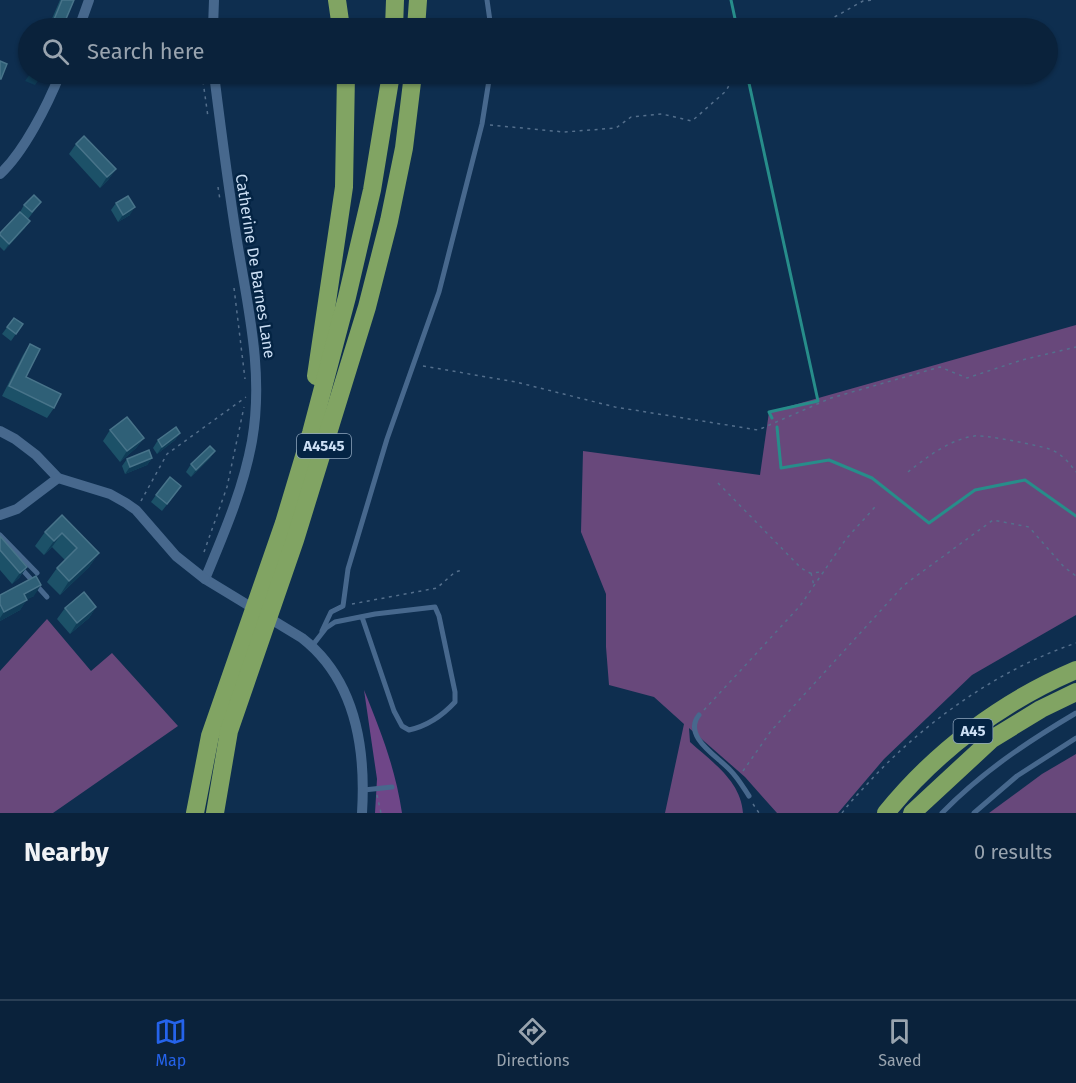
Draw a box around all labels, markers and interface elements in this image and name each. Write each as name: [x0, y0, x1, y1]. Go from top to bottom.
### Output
search box: [18, 18, 1058, 84]
icon: search: [39, 35, 72, 68]
text: Search here: [87, 38, 205, 65]
street label: Catherine De Barnes Lane: [232, 172, 279, 360]
road number: A4545: [297, 434, 351, 458]
road number: A45: [954, 719, 992, 743]
text: Nearby: [24, 837, 109, 868]
text: 0 results: [974, 840, 1052, 864]
tab: Map: [154, 1015, 187, 1070]
tab: Directions: [496, 1015, 570, 1070]
tab: Saved: [878, 1015, 922, 1070]

